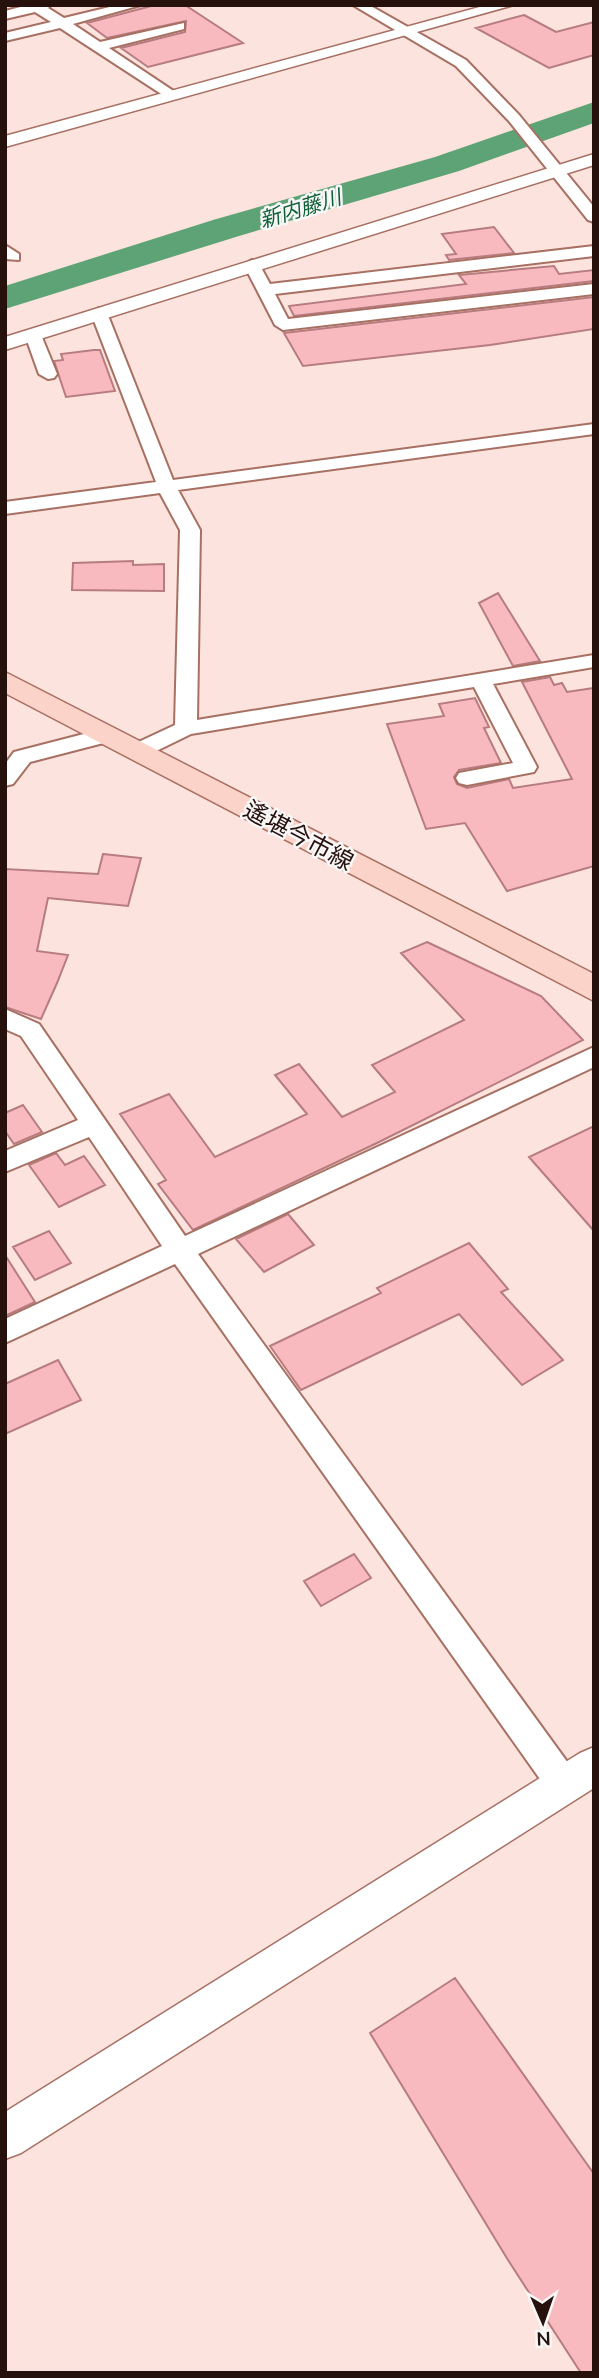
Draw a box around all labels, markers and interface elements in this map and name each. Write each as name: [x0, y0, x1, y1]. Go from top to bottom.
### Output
water label: 新内藤川: [256, 183, 346, 233]
street label: 遙堪今市線: [239, 794, 359, 876]
north arrow: [508, 2287, 578, 2357]
text: N: [536, 2327, 551, 2351]

